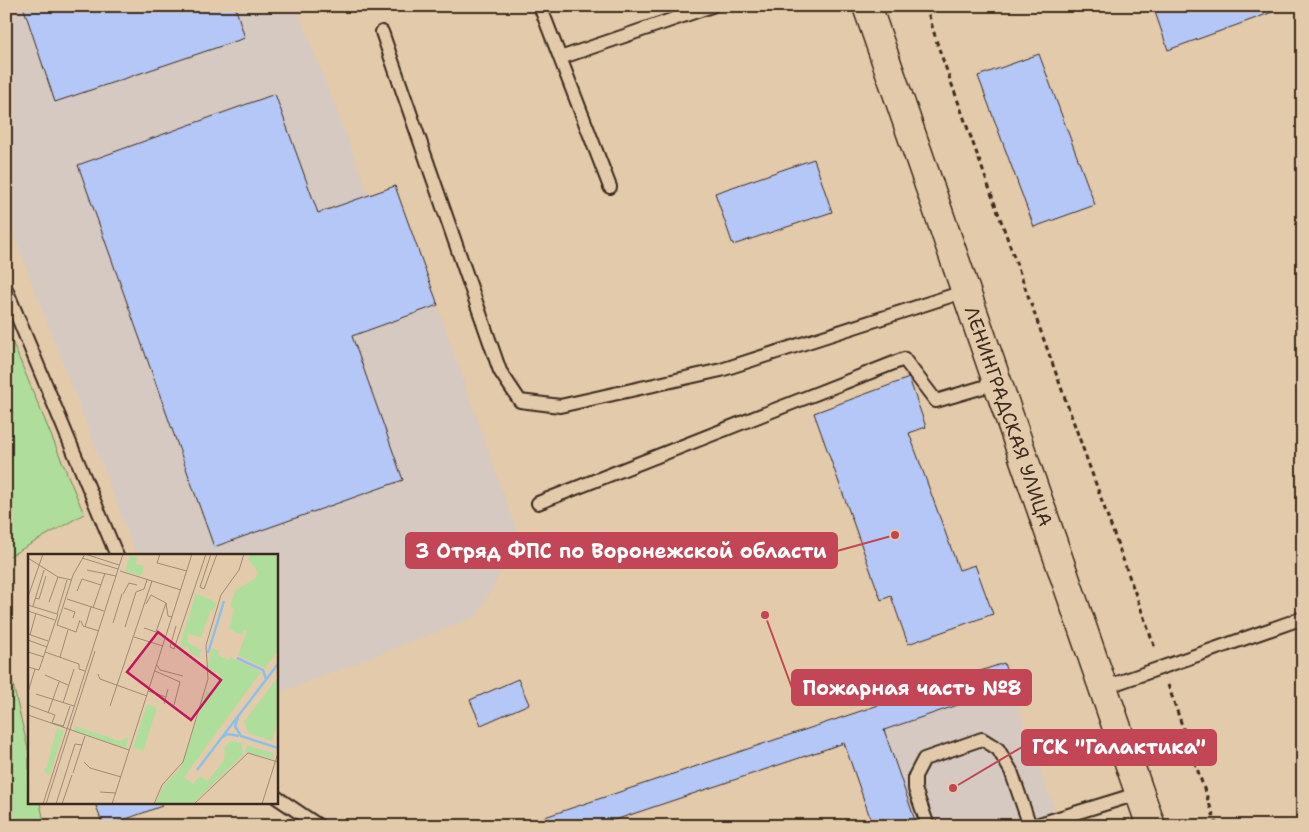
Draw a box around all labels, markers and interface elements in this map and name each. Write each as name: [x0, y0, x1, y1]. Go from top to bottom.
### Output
street label: ЛЕНИНГРАДСКАЯ УЛИЦА: [959, 303, 1059, 530]
callout: 3 Отряд ФПС по Воронежской области: [406, 533, 837, 568]
text: 3 Отряд ФПС по Воронежской области: [415, 538, 827, 564]
inset map: [28, 554, 278, 804]
callout: Пожарная часть №8: [792, 670, 1031, 705]
text: Пожарная часть №8: [802, 675, 1022, 701]
callout: ГСК "Галактика": [1022, 730, 1216, 765]
text: ГСК "Галактика": [1032, 734, 1206, 760]

